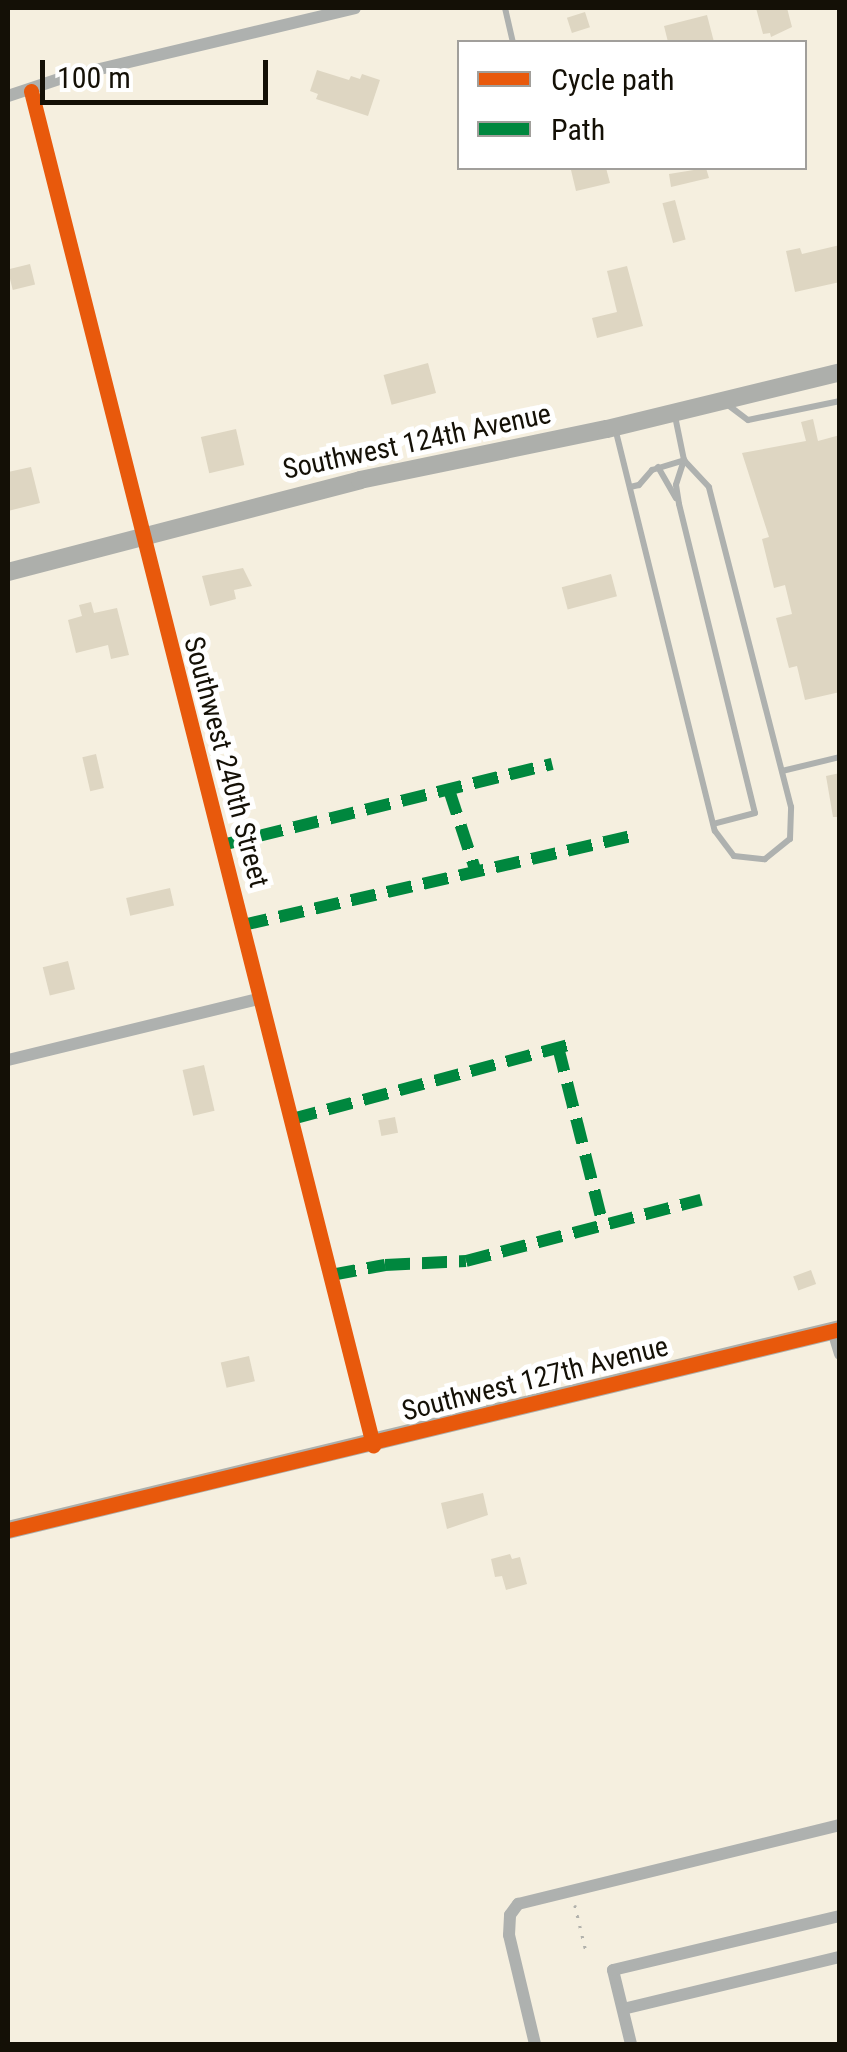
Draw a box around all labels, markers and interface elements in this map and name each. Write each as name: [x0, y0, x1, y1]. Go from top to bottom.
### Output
scale bar: [45, 40, 272, 102]
legend: [457, 40, 807, 170]
text: 100 m: [57, 60, 131, 95]
text: Cycle path: [551, 62, 675, 97]
text: Path: [551, 112, 605, 147]
street label: Southwest 124th Avenue: [280, 397, 554, 487]
street label: Southwest 240th Street: [176, 633, 276, 891]
street label: Southwest 127th Avenue: [398, 1330, 672, 1428]

